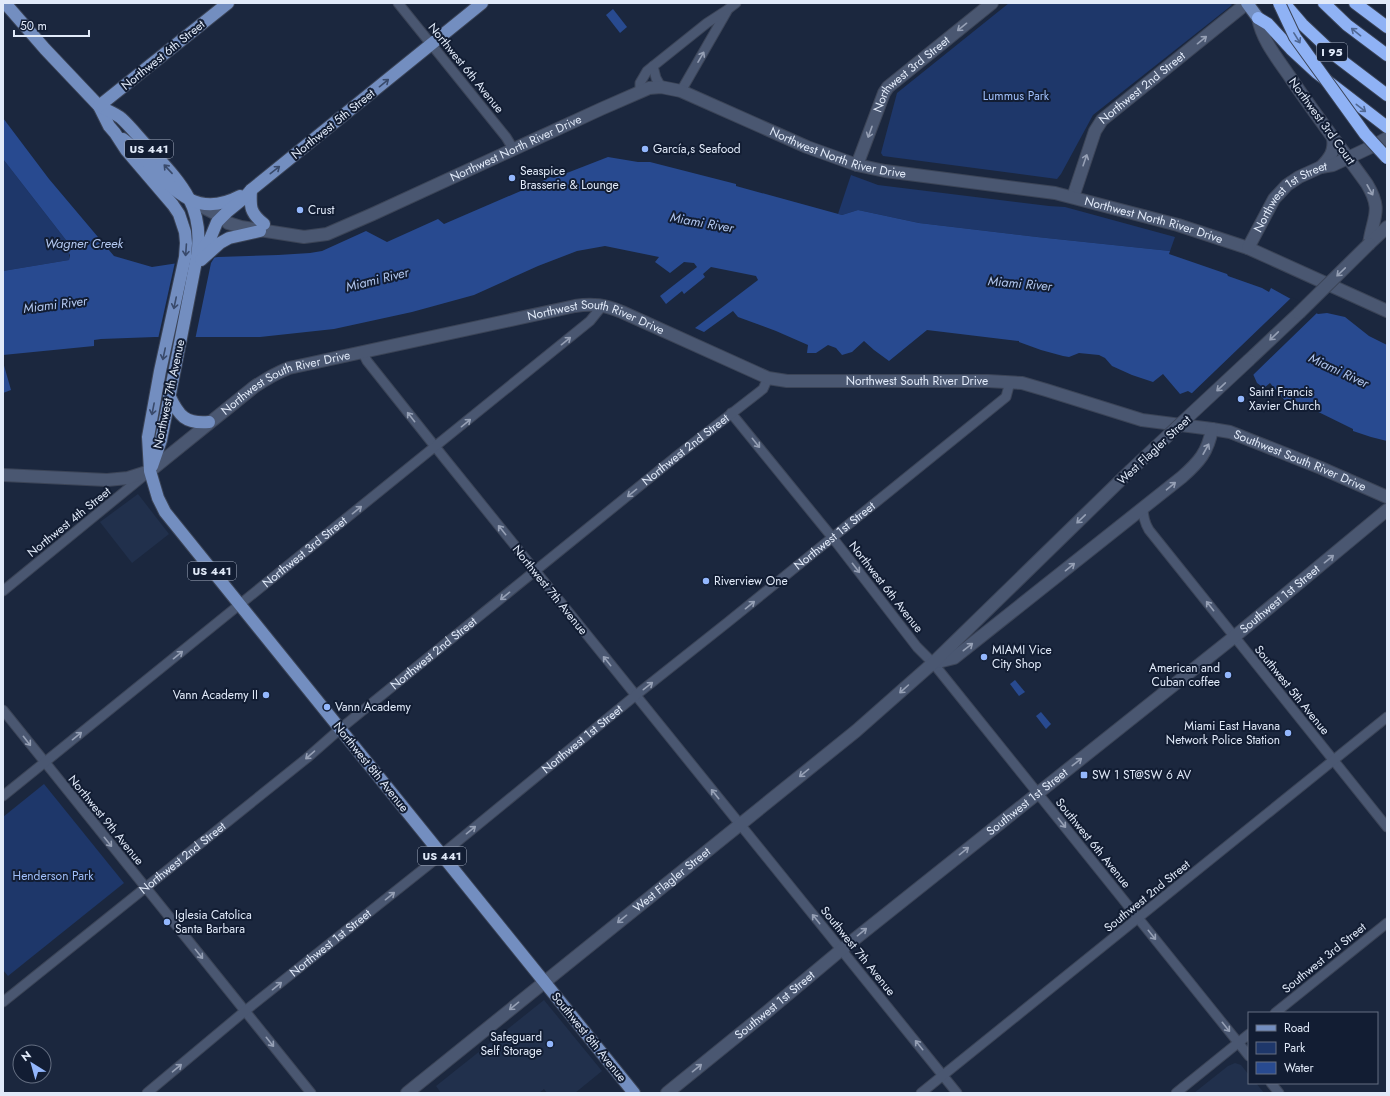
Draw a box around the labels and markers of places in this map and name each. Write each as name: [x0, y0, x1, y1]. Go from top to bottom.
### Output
place label: García,s Seafood: [653, 140, 741, 158]
marker: García,s Seafood: [640, 144, 650, 154]
place label: Seaspice Brasserie & Lounge: [520, 162, 619, 194]
marker: Seaspice Brasserie & Lounge: [507, 173, 517, 183]
place label: Crust: [308, 201, 334, 219]
marker: Crust: [295, 205, 305, 215]
place label: Saint Francis Xavier Church: [1249, 383, 1320, 415]
marker: Saint Francis Xavier Church: [1236, 394, 1246, 404]
place label: Riverview One: [714, 572, 788, 590]
marker: Riverview One: [701, 576, 711, 586]
place label: MIAMI Vice City Shop: [992, 641, 1052, 673]
marker: MIAMI Vice City Shop: [979, 652, 989, 662]
place label: American and Cuban coffee: [1149, 659, 1220, 691]
marker: American and Cuban coffee: [1223, 670, 1233, 680]
place label: Vann Academy II: [173, 686, 258, 704]
marker: Vann Academy II: [261, 690, 271, 700]
place label: Vann Academy: [335, 698, 411, 716]
marker: Vann Academy: [322, 702, 332, 712]
place label: Miami East Havana Network Police Station: [1166, 717, 1280, 749]
marker: Miami East Havana Network Police Station: [1283, 728, 1293, 738]
place label: SW 1 ST@SW 6 AV: [1092, 766, 1191, 784]
marker: SW 1 ST@SW 6 AV: [1079, 770, 1089, 780]
place label: Iglesia Catolica Santa Barbara: [175, 906, 252, 938]
marker: Iglesia Catolica Santa Barbara: [162, 917, 172, 927]
place label: Safeguard Self Storage: [481, 1028, 542, 1060]
marker: Safeguard Self Storage: [545, 1039, 555, 1049]

